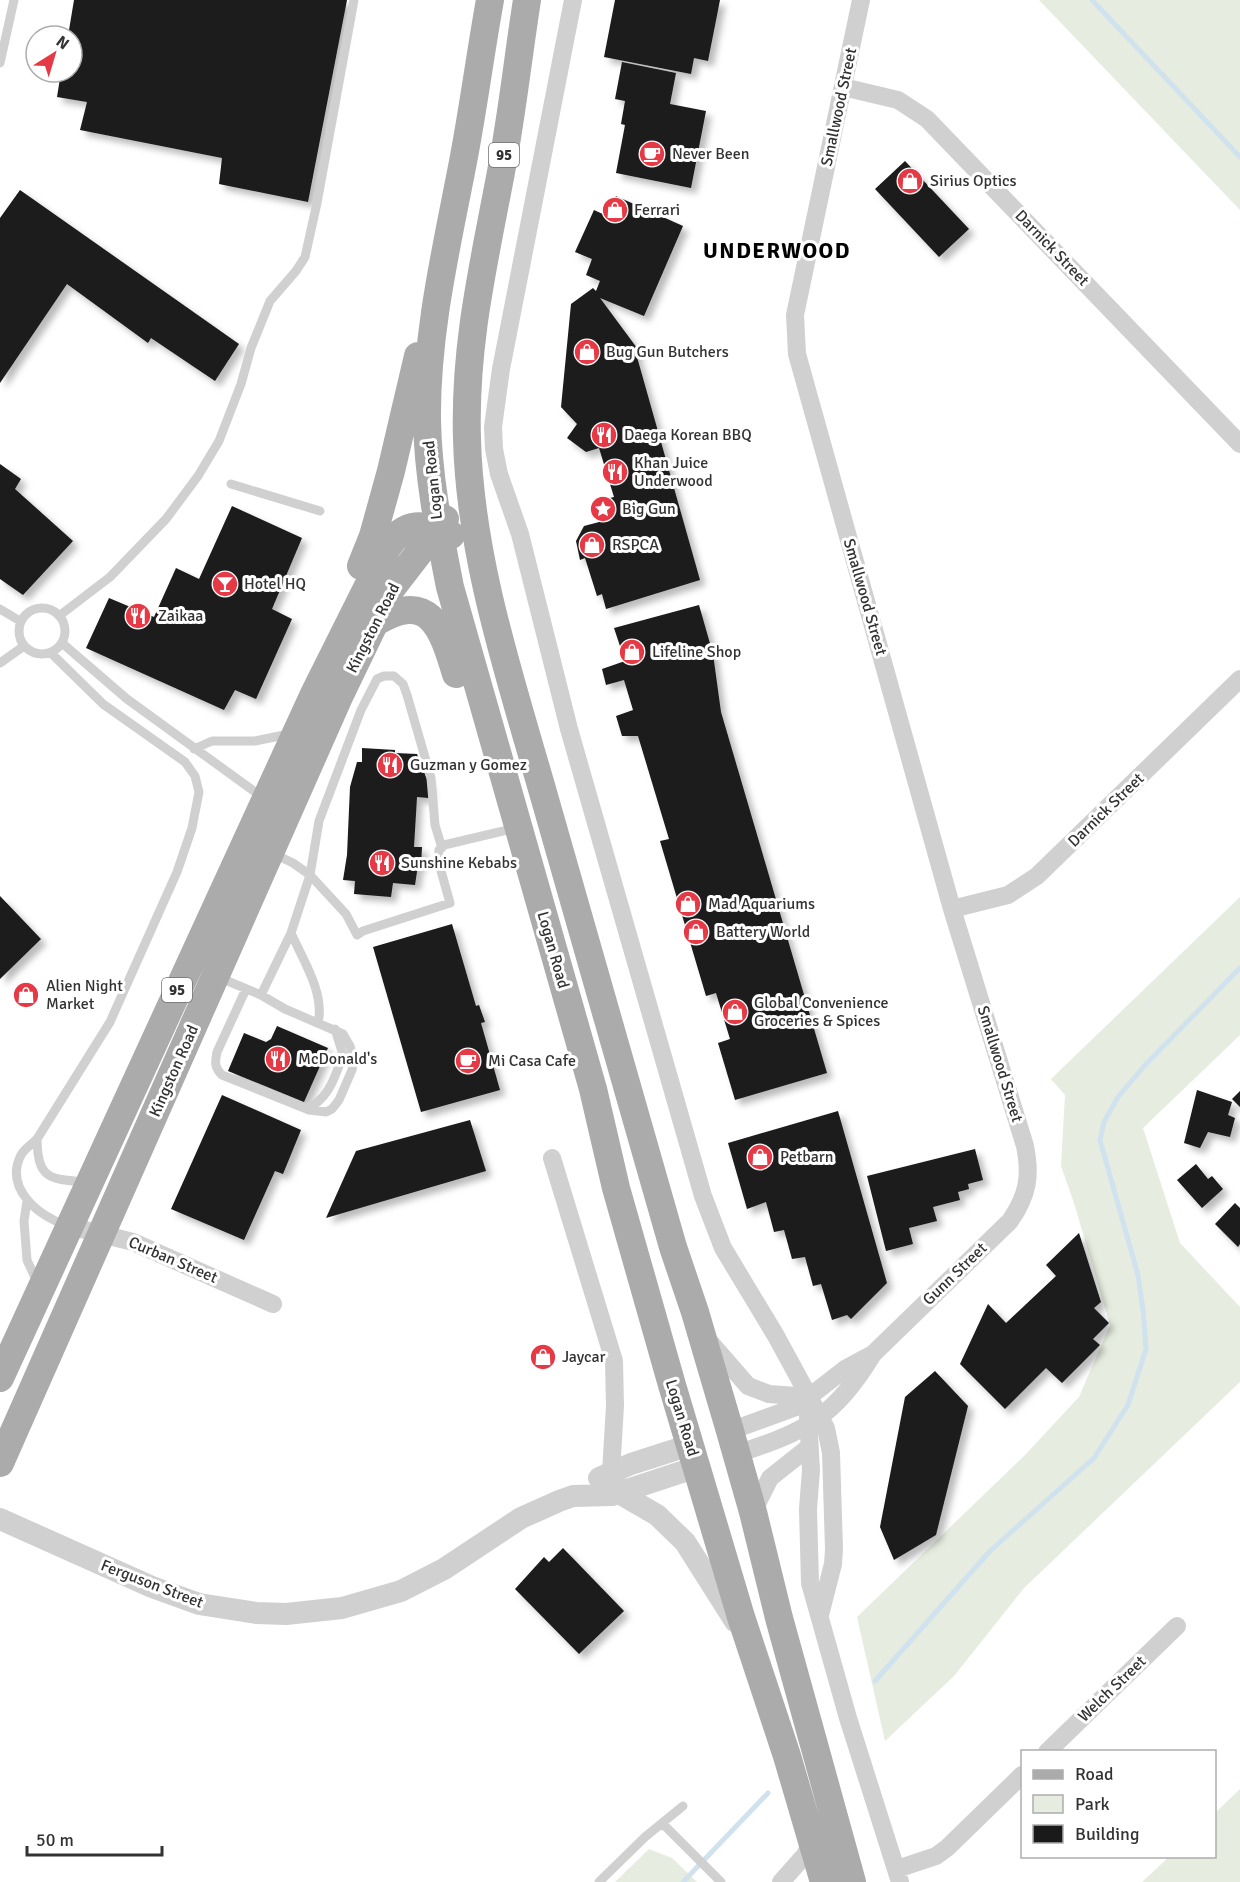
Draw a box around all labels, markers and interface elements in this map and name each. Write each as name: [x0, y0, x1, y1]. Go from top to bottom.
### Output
north arrow: [24, 24, 84, 84]
text: N: [52, 31, 73, 54]
street label: Smallwood Street: [817, 46, 861, 168]
cafe icon: Never Been: [637, 139, 667, 169]
road number: 95: [489, 143, 519, 167]
place label: Never Been: [672, 144, 750, 164]
shop icon: Sirius Optics: [895, 166, 925, 196]
place label: Sirius Optics: [930, 171, 1017, 191]
shop icon: Ferrari: [600, 195, 630, 225]
place label: Ferrari: [634, 200, 680, 220]
street label: Darnick Street: [1011, 206, 1094, 291]
district label: UNDERWOOD: [703, 237, 851, 264]
shop icon: Bug Gun Butchers: [572, 337, 602, 367]
place label: Bug Gun Butchers: [606, 342, 729, 362]
restaurant icon: Daega Korean BBQ: [589, 420, 619, 450]
place label: Daega Korean BBQ: [624, 425, 752, 445]
street label: Logan Road: [419, 440, 447, 520]
place label: Khan Juice Underwood: [634, 453, 713, 491]
restaurant icon: Khan Juice Underwood: [600, 457, 630, 487]
place icon: Big Gun: [588, 494, 618, 524]
place label: Big Gun: [622, 499, 676, 519]
shop icon: RSPCA: [577, 530, 607, 560]
place label: RSPCA: [612, 535, 659, 555]
street label: Smallwood Street: [839, 536, 891, 658]
bar icon: Hotel HQ: [210, 569, 240, 599]
place label: Hotel HQ: [244, 574, 306, 594]
street label: Kingston Road: [342, 580, 404, 676]
restaurant icon: Zaikaa: [123, 601, 153, 631]
place label: Zaikaa: [158, 606, 203, 626]
shop icon: Lifeline Shop: [617, 637, 647, 667]
place label: Lifeline Shop: [652, 642, 741, 662]
restaurant icon: Guzman y Gomez: [375, 750, 405, 780]
place label: Guzman y Gomez: [410, 755, 527, 775]
street label: Darnick Street: [1064, 768, 1149, 851]
restaurant icon: Sunshine Kebabs: [367, 848, 397, 878]
place label: Sunshine Kebabs: [401, 853, 517, 873]
shop icon: Mad Aquariums: [673, 889, 703, 919]
place label: Mad Aquariums: [708, 894, 815, 914]
street label: Logan Road: [532, 909, 574, 991]
shop icon: Battery World: [681, 917, 711, 947]
place label: Battery World: [716, 922, 810, 942]
place label: Alien Night Market: [46, 976, 123, 1014]
road number: 95: [162, 978, 192, 1002]
shop icon: Alien Night Market: [11, 980, 41, 1010]
place label: Global Convenience Groceries & Spices: [754, 993, 889, 1031]
shop icon: Global Convenience Groceries & Spices: [720, 997, 750, 1027]
street label: Smallwood Street: [973, 1003, 1027, 1125]
street label: Kingston Road: [145, 1022, 203, 1120]
restaurant icon: McDonald's: [263, 1044, 293, 1074]
cafe icon: Mi Casa Cafe: [453, 1046, 483, 1076]
place label: McDonald's: [298, 1049, 377, 1069]
place label: Mi Casa Cafe: [488, 1051, 576, 1071]
shop icon: Petbarn: [745, 1142, 775, 1172]
place label: Petbarn: [780, 1147, 833, 1167]
street label: Curban Street: [126, 1232, 221, 1288]
street label: Gunn Street: [919, 1238, 992, 1310]
shop icon: Jaycar: [528, 1342, 558, 1372]
place label: Jaycar: [562, 1347, 606, 1367]
street label: Logan Road: [661, 1377, 703, 1459]
street label: Ferguson Street: [98, 1555, 206, 1613]
street label: Welch Street: [1074, 1651, 1151, 1726]
legend: [1021, 1750, 1216, 1858]
text: Road: [1075, 1763, 1114, 1785]
text: Park: [1075, 1793, 1110, 1815]
scale bar: [27, 1819, 162, 1857]
text: Building: [1075, 1823, 1139, 1845]
text: 50 m: [36, 1829, 74, 1851]

